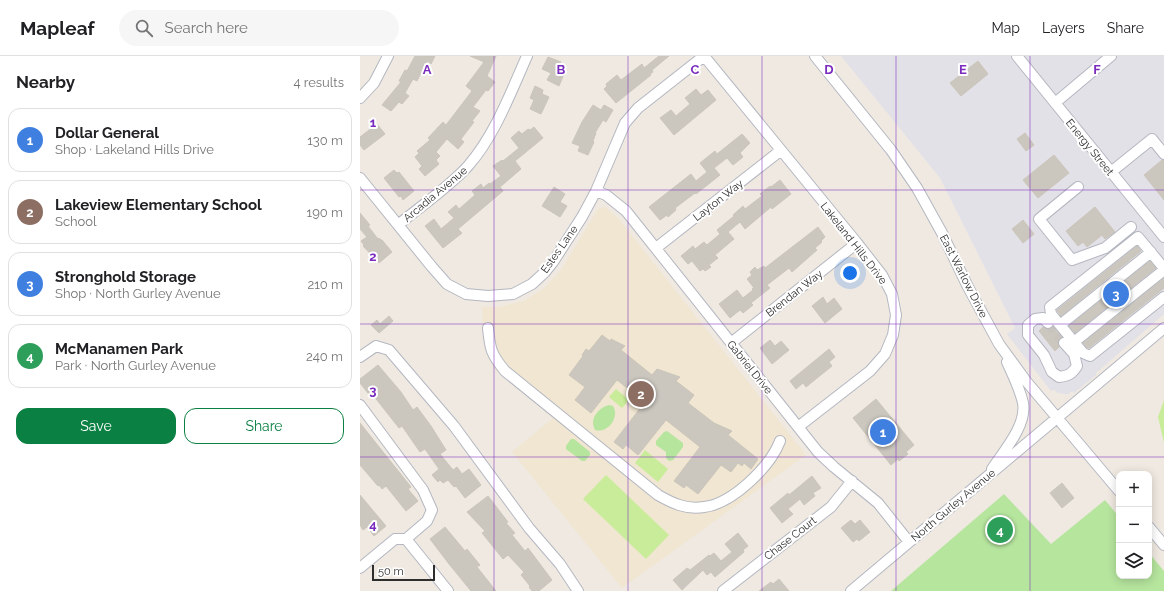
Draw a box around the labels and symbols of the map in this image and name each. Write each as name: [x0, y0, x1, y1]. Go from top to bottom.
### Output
text: A: [423, 62, 432, 77]
text: B: [557, 62, 566, 77]
text: C: [691, 62, 700, 77]
text: D: [824, 62, 834, 77]
text: E: [959, 62, 967, 77]
text: F: [1093, 62, 1101, 77]
text: 1: [370, 115, 377, 130]
street label: Energy Street: [1063, 116, 1117, 178]
street label: Arcadia Avenue: [401, 164, 470, 225]
street label: Layton Way: [691, 177, 746, 224]
street label: Lakeland Hills Drive: [818, 200, 890, 287]
street label: Estes Lane: [538, 222, 581, 276]
street label: East Warlow Drive: [937, 232, 990, 321]
text: 2: [369, 249, 377, 264]
your location: [840, 263, 860, 283]
street label: Brendan Way: [763, 267, 825, 320]
pin: 3: [1103, 279, 1129, 309]
street label: Gabriel Drive: [724, 338, 775, 397]
pin: 2: [628, 379, 654, 409]
text: 3: [369, 383, 377, 398]
pin: 1: [870, 417, 896, 447]
street label: North Gurley Avenue: [909, 466, 999, 544]
street label: Chase Court: [762, 514, 819, 563]
pin: 4: [987, 515, 1013, 545]
text: 4: [369, 517, 377, 532]
scale bar: [372, 563, 435, 582]

